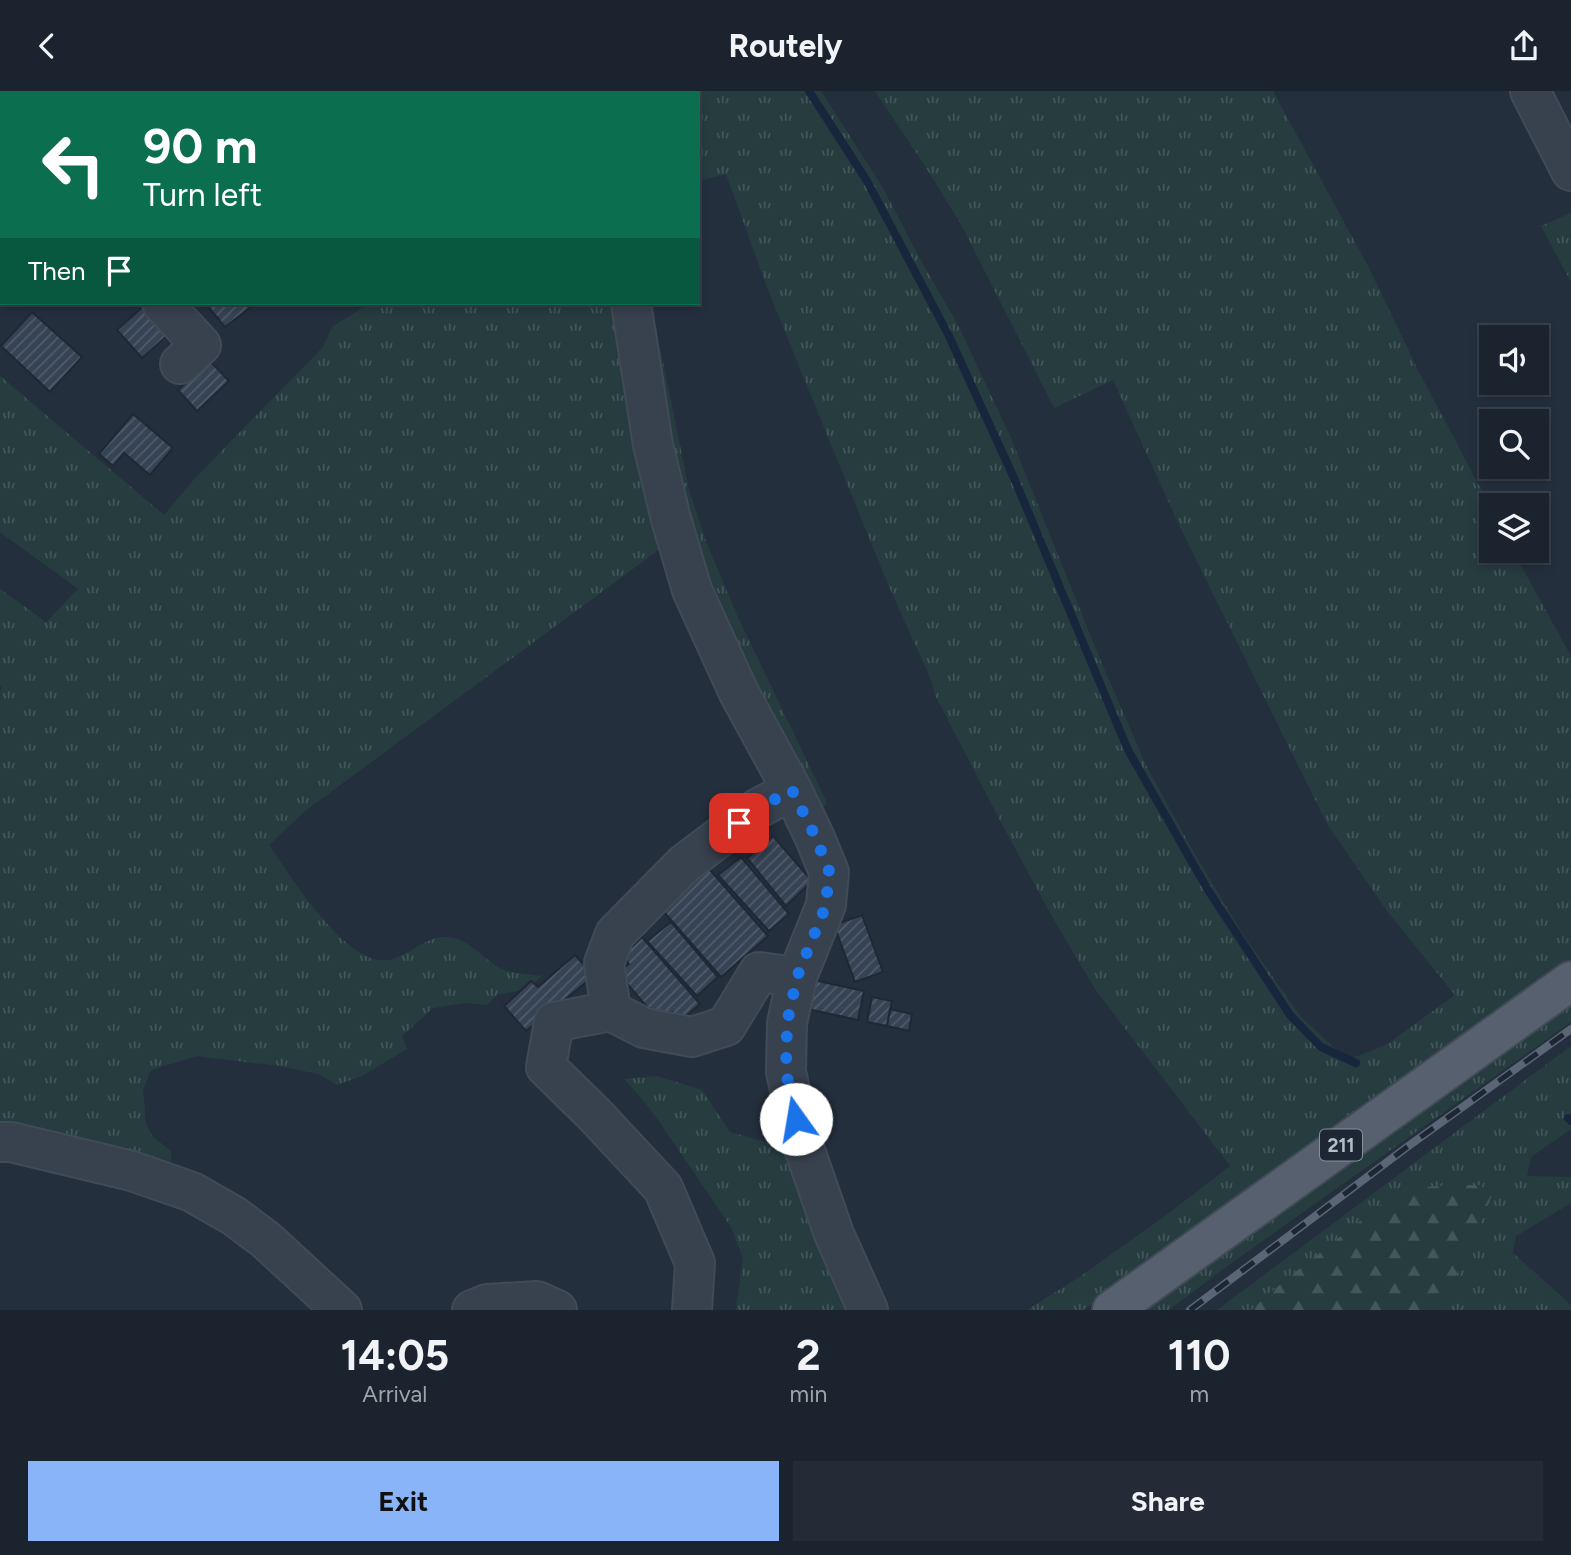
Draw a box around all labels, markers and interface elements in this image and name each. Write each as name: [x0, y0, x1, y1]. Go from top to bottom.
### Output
icon: back: [28, 27, 66, 65]
text: Routely: [728, 27, 843, 65]
icon: share: [1505, 27, 1543, 65]
text: 90 m: [143, 116, 258, 175]
icon: left: [28, 119, 119, 210]
text: Turn left: [143, 176, 262, 214]
icon: arrive: [100, 252, 138, 290]
text: Then: [28, 255, 86, 287]
map controls: [1479, 325, 1549, 563]
button: sound: [1479, 325, 1549, 395]
button: search: [1479, 409, 1549, 479]
button: layers: [1479, 493, 1549, 563]
pin: [709, 793, 769, 853]
icon: arrive: [720, 804, 758, 842]
position arrow: [759, 1082, 833, 1156]
road number: 211: [1320, 1129, 1362, 1161]
text: 14:05: [341, 1330, 449, 1381]
text: 2: [796, 1330, 821, 1381]
text: 110: [1168, 1330, 1231, 1381]
text: Arrival: [362, 1380, 427, 1408]
text: min: [790, 1380, 827, 1408]
text: m: [1189, 1380, 1209, 1408]
button: Exit: [28, 1461, 779, 1541]
button: Share: [793, 1461, 1543, 1541]

